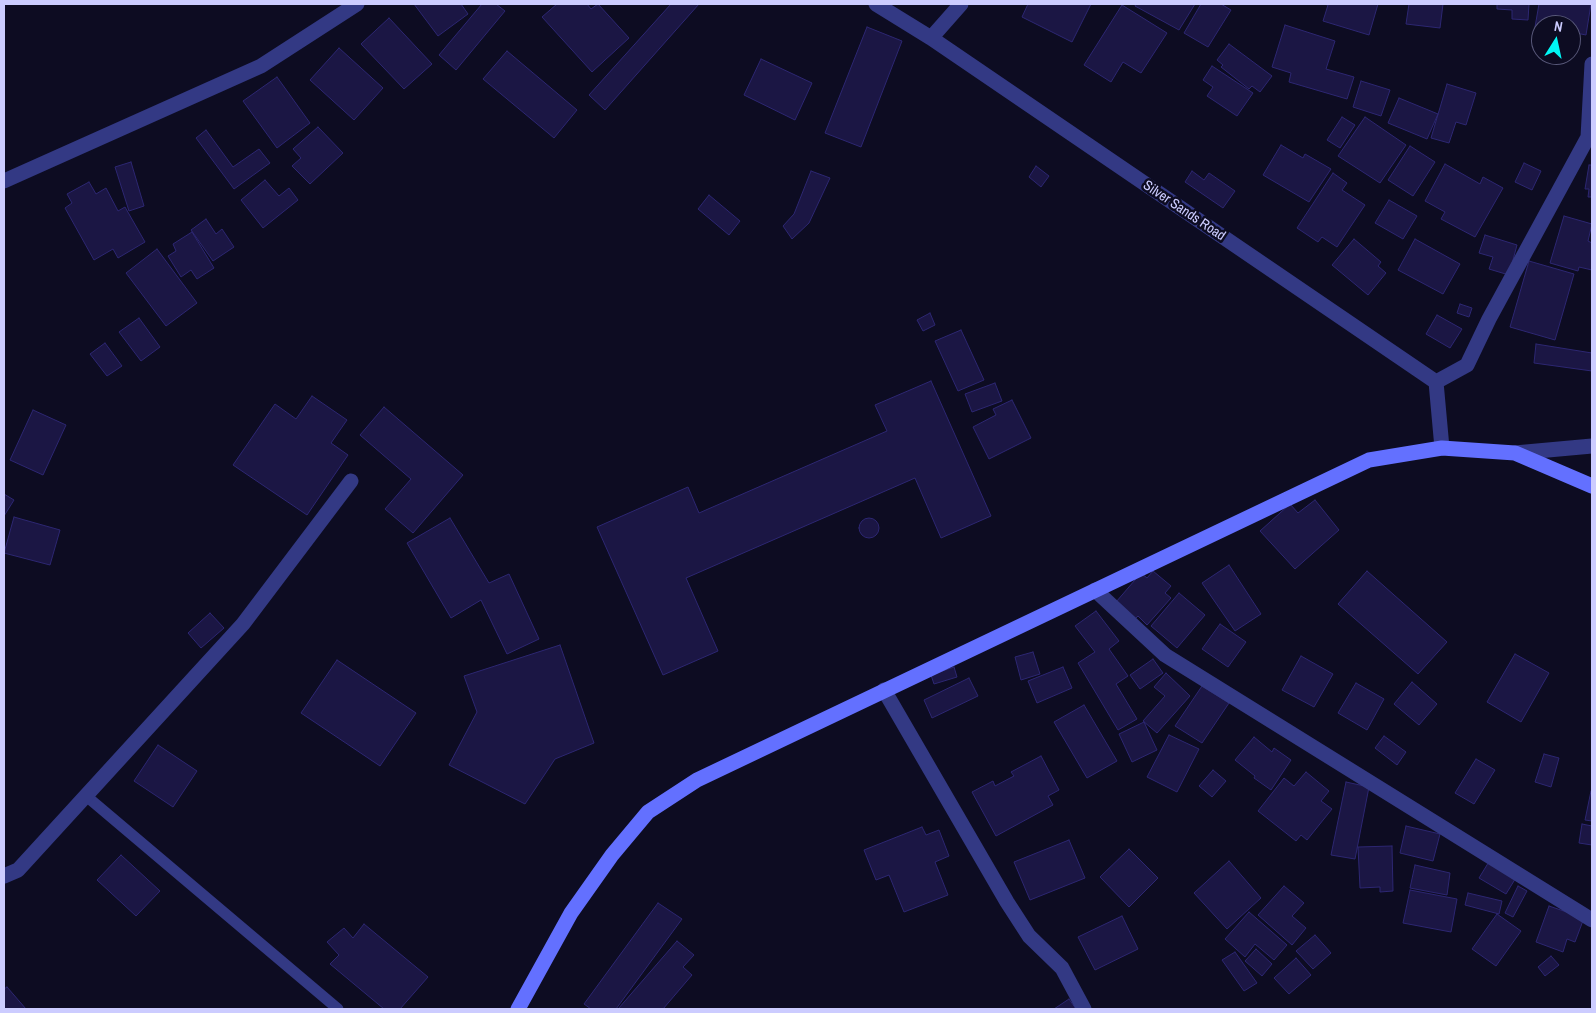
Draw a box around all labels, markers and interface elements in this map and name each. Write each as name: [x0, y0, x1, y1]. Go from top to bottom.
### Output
north arrow: [1531, 15, 1581, 65]
text: N: [1553, 17, 1564, 36]
street label: Silver Sands Road: [1140, 177, 1228, 245]

